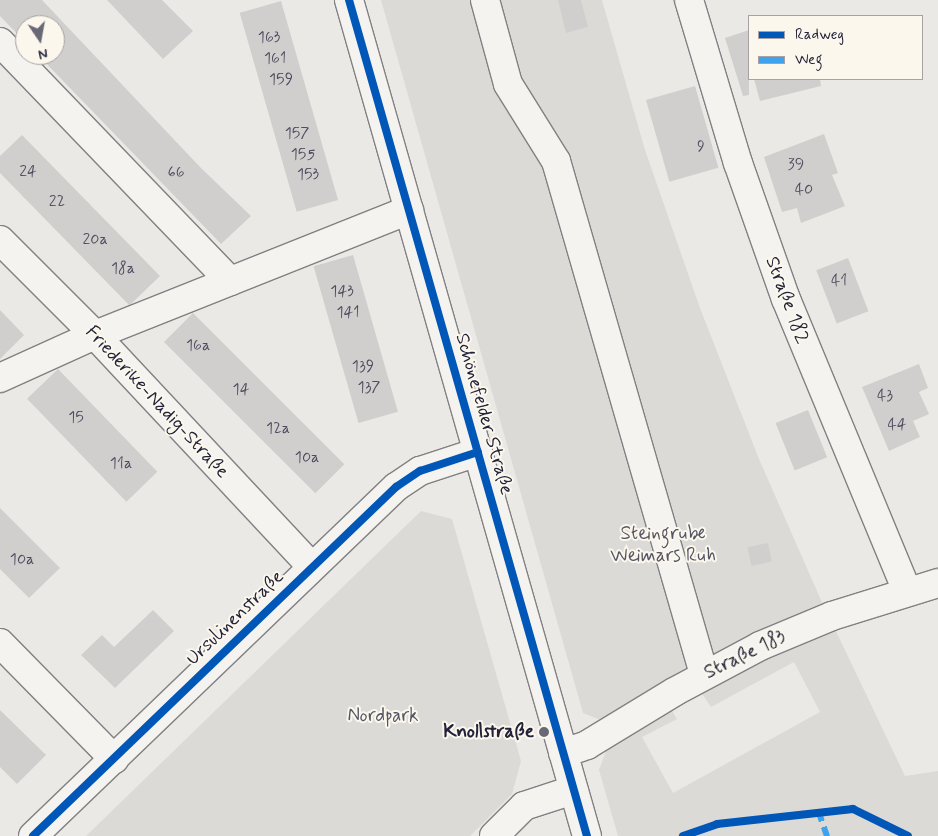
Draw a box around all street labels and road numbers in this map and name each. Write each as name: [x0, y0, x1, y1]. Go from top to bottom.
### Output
street label: Straße 182: [760, 253, 814, 347]
street label: Friederike-Nadig-Straße: [80, 321, 234, 483]
street label: Schönefelder Straße: [450, 332, 518, 496]
street label: Ursulinenstraße: [181, 566, 289, 670]
street label: Straße 183: [701, 626, 789, 684]

